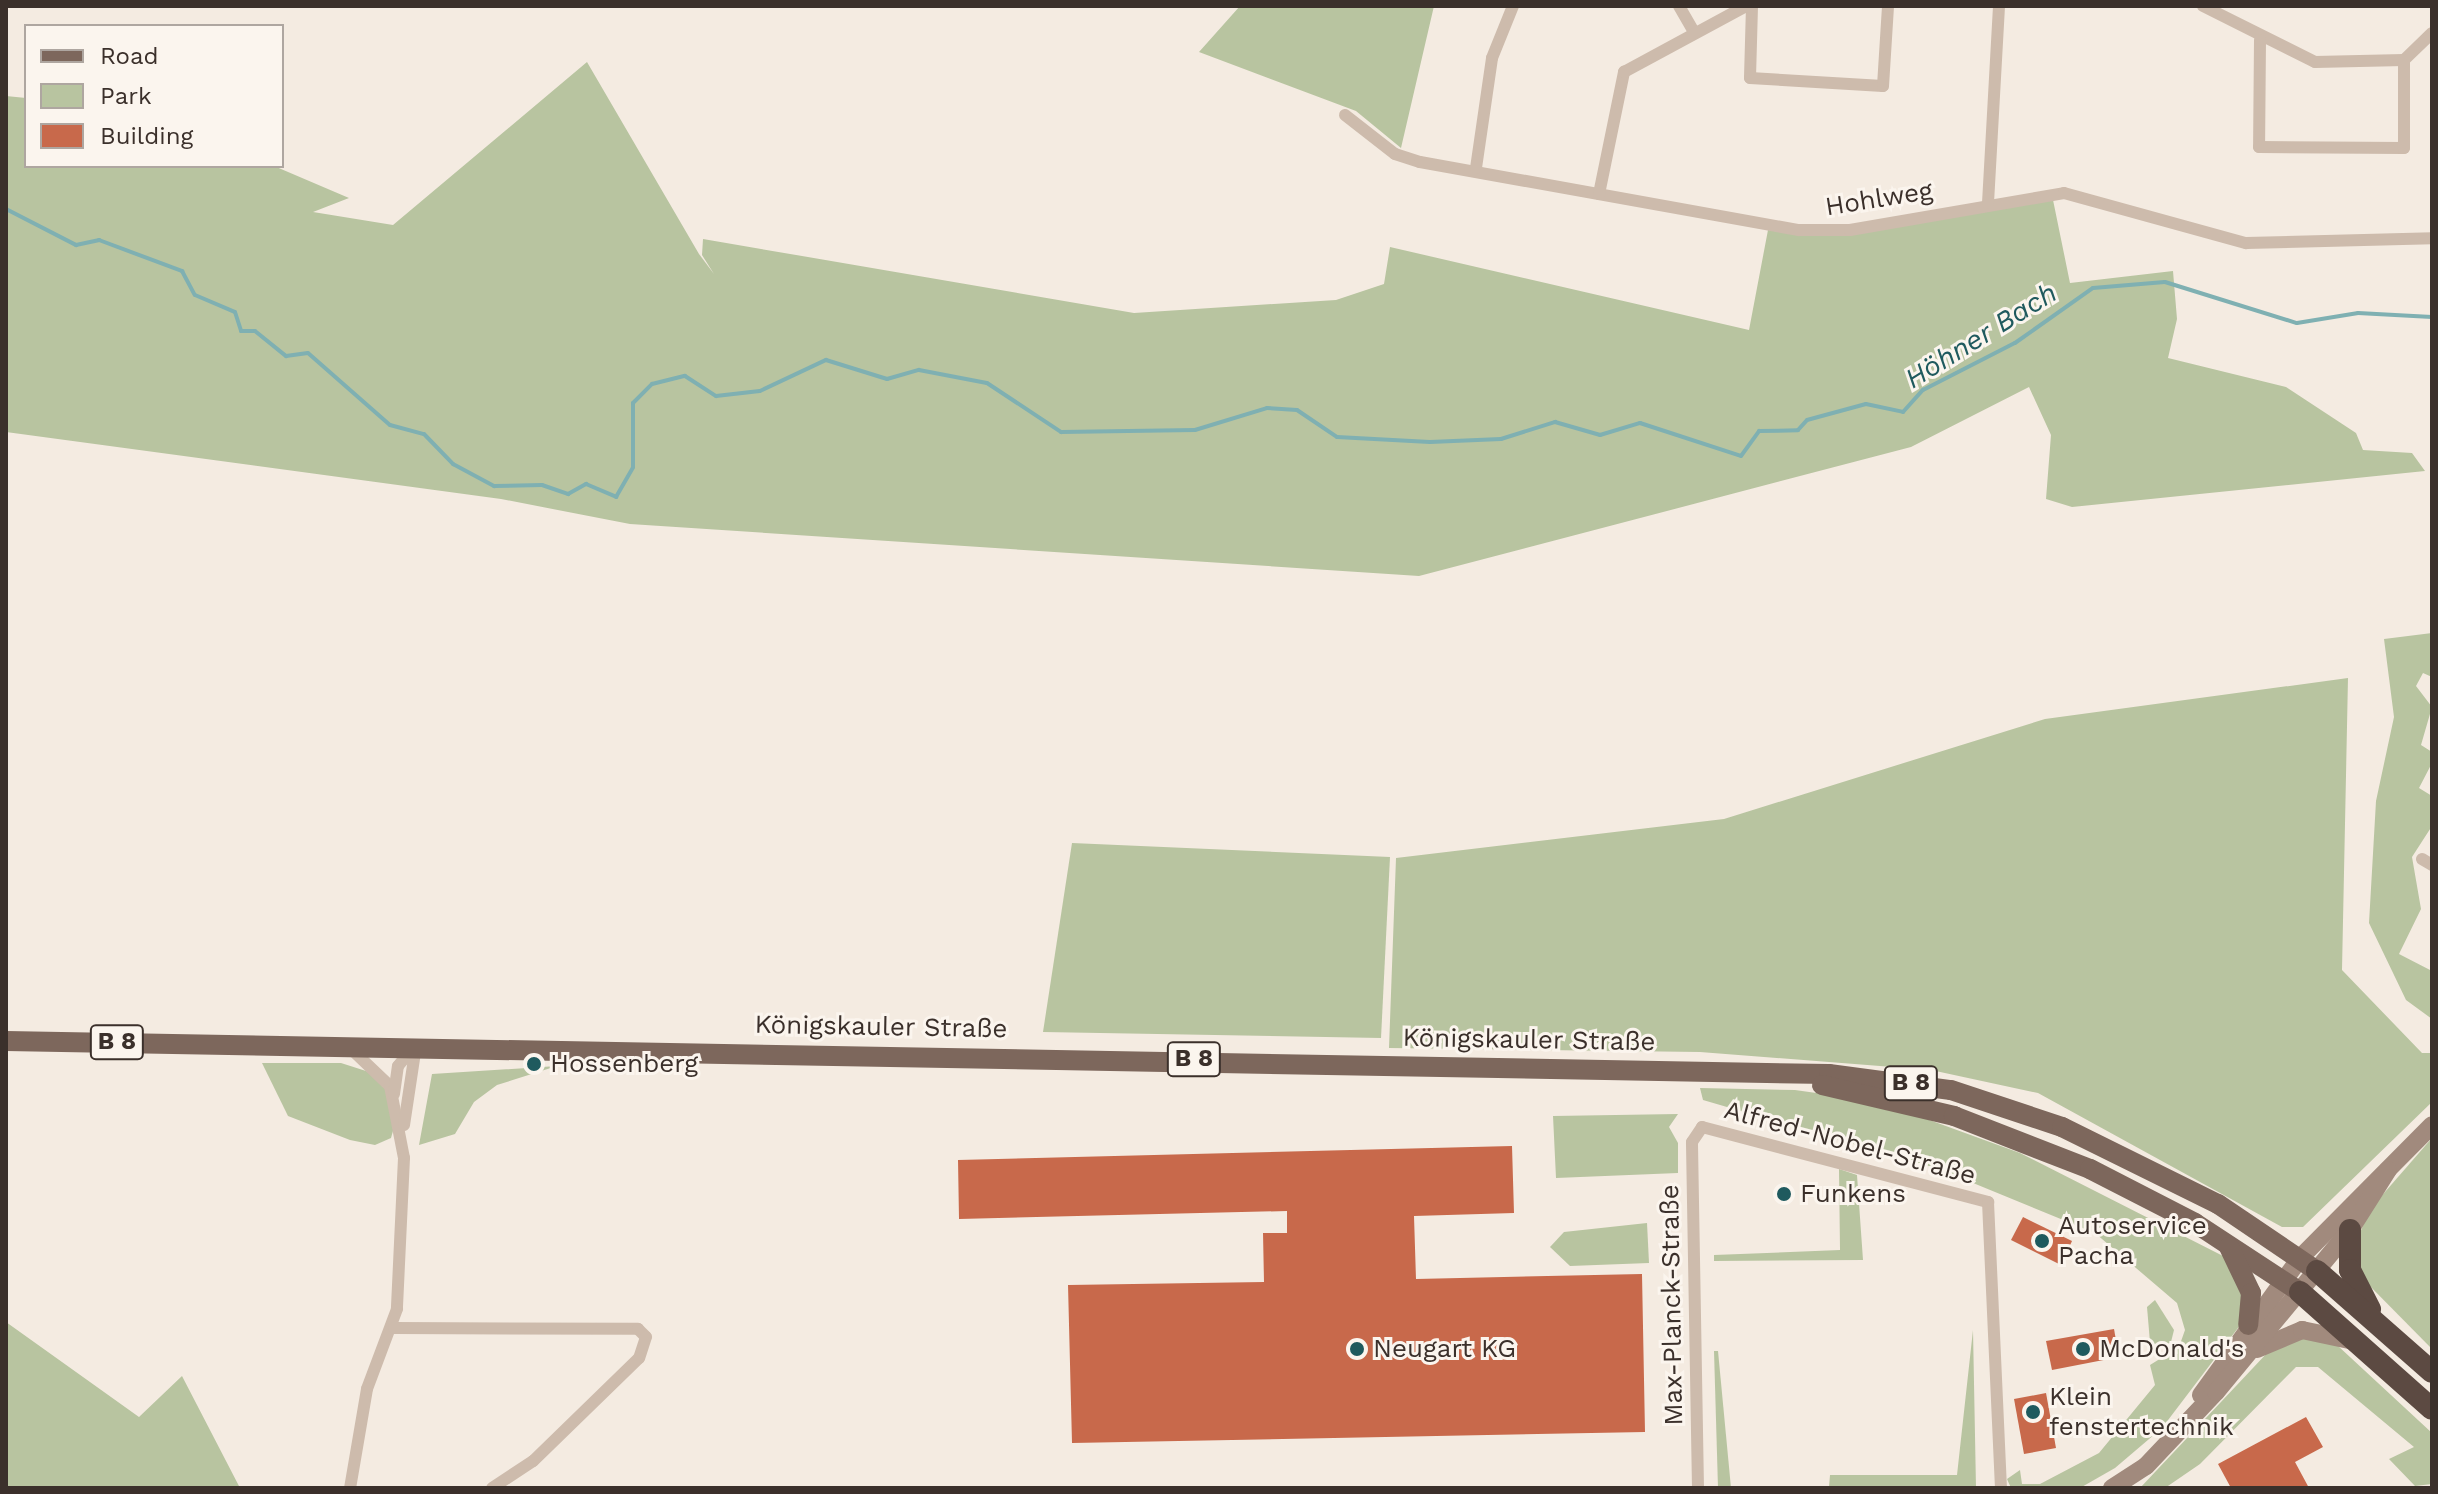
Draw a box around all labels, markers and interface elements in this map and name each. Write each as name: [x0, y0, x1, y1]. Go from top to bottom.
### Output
legend: [24, 24, 284, 168]
text: Road: [100, 42, 159, 70]
text: Park: [100, 82, 152, 110]
text: Building: [100, 122, 193, 150]
street label: Hohlweg: [1823, 175, 1935, 223]
water label: Höhner Bach: [1899, 276, 2063, 396]
street label: Königskauler Straße: [754, 1009, 1008, 1045]
road number: B 8: [89, 1022, 145, 1062]
street label: Königskauler Straße: [1402, 1022, 1656, 1058]
road number: B 8: [1166, 1039, 1222, 1079]
place label: Hossenberg: [550, 1048, 698, 1080]
marker: Hossenberg: [525, 1055, 543, 1073]
road number: B 8: [1883, 1063, 1939, 1103]
street label: Alfred-Nobel-Straße: [1721, 1094, 1979, 1192]
place label: Funkens: [1800, 1178, 1906, 1210]
street label: Max-Planck-Straße: [1654, 1184, 1690, 1426]
marker: Funkens: [1775, 1185, 1793, 1203]
place label: Autoservice Pacha: [2058, 1210, 2207, 1272]
marker: Autoservice Pacha: [2033, 1232, 2051, 1250]
place label: Neugart KG: [1373, 1333, 1516, 1365]
place label: McDonald's: [2099, 1333, 2244, 1365]
marker: Neugart KG: [1348, 1340, 1366, 1358]
marker: McDonald's: [2074, 1340, 2092, 1358]
place label: Klein fenstertechnik: [2049, 1381, 2234, 1442]
marker: Klein fenstertechnik: [2024, 1403, 2042, 1421]

